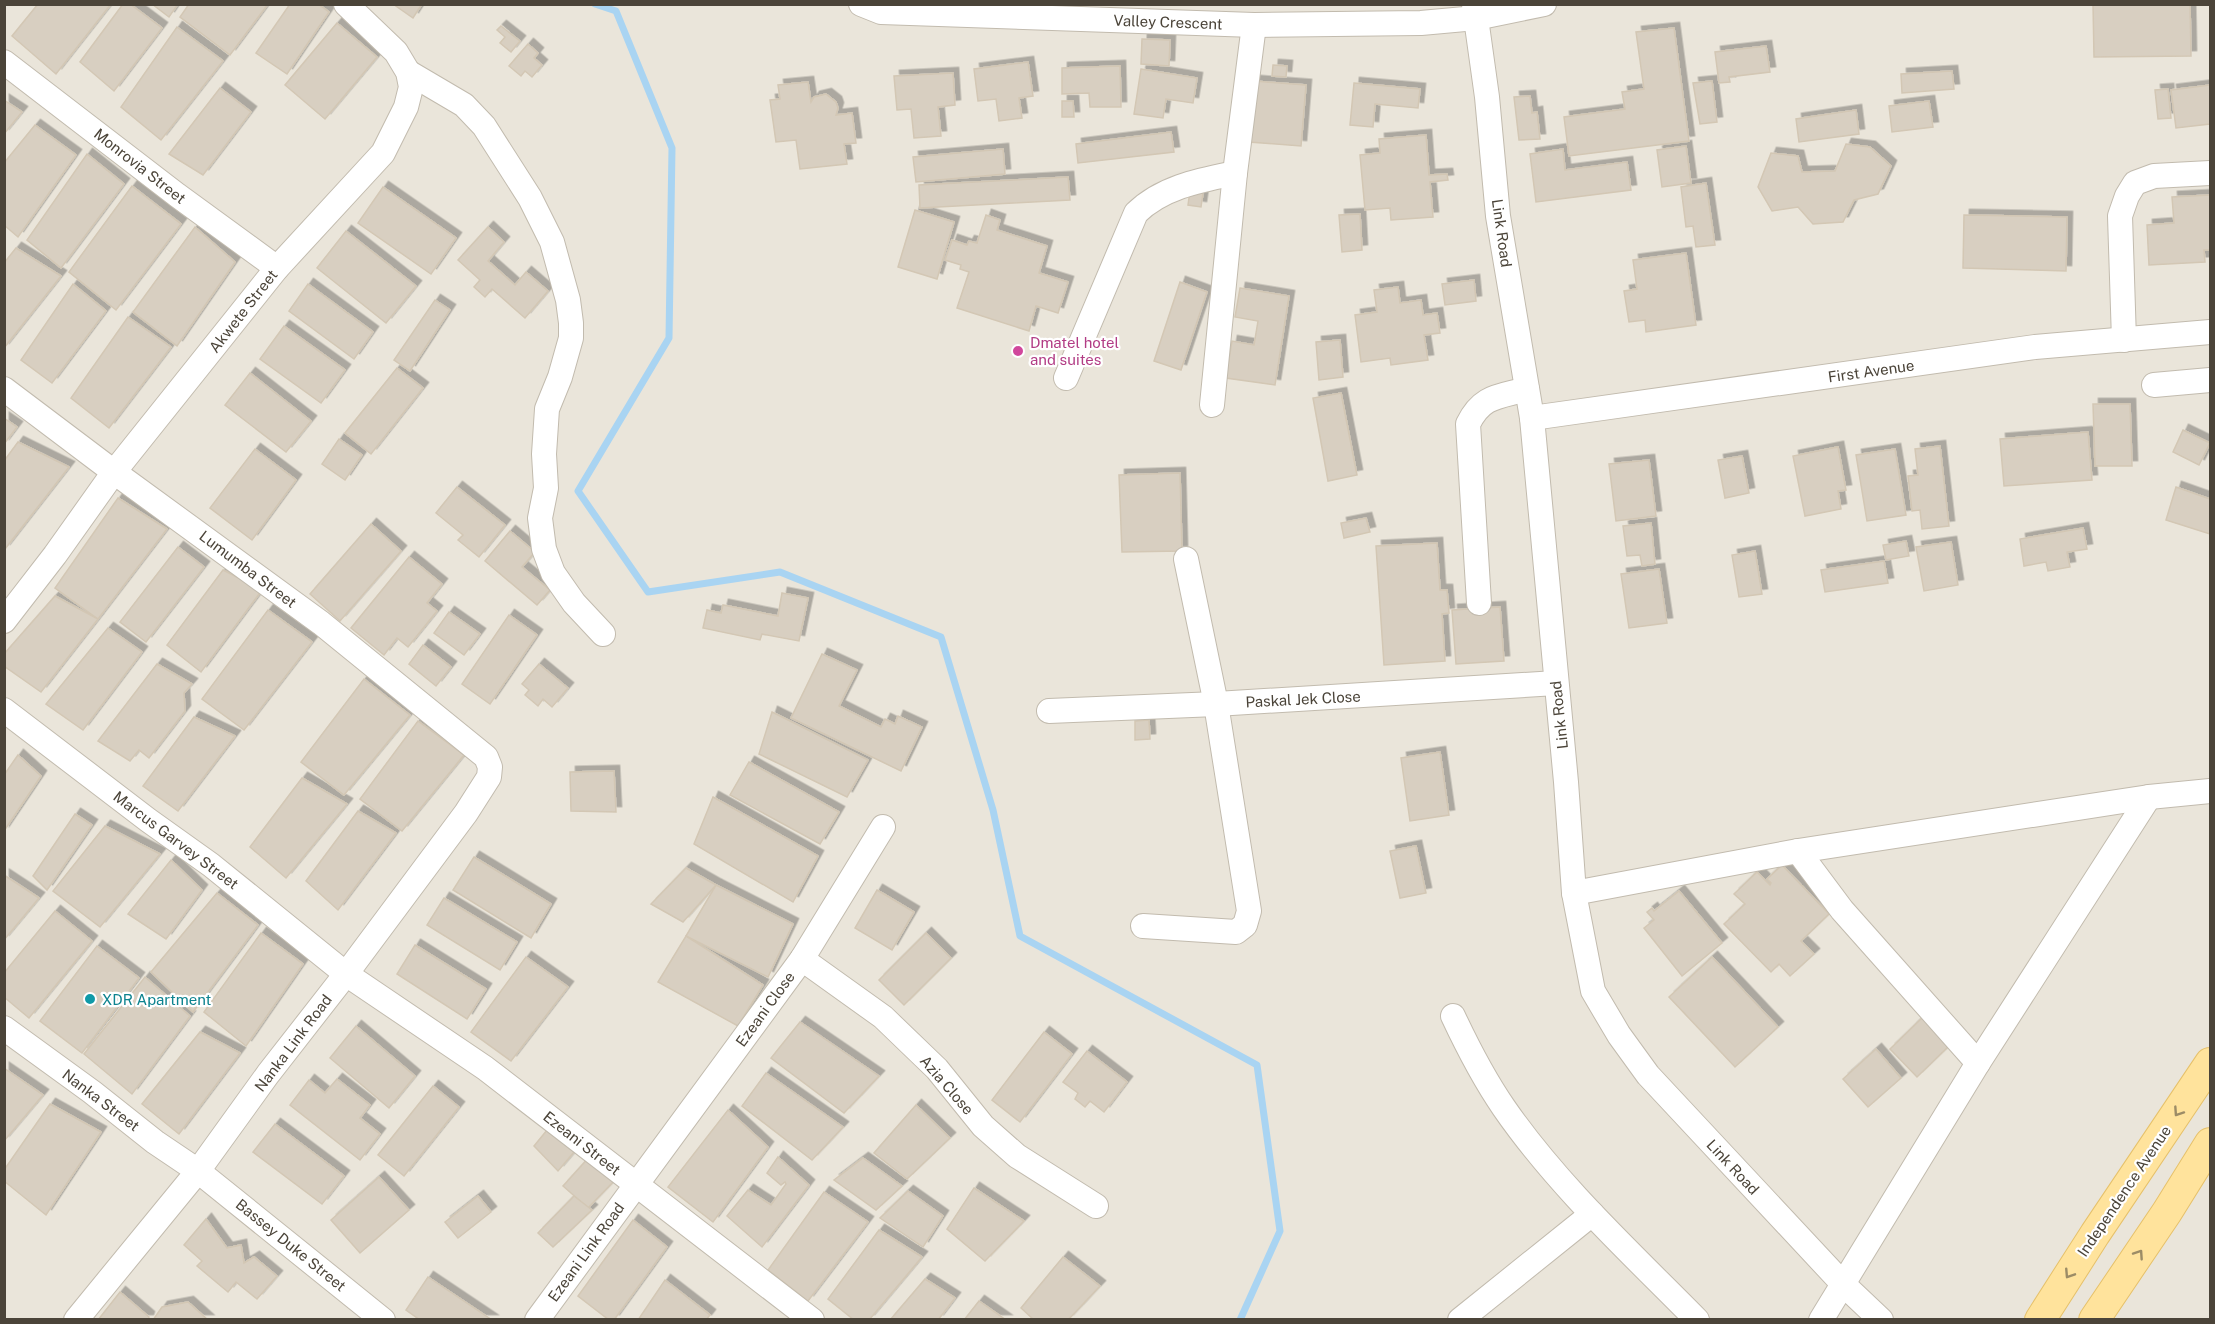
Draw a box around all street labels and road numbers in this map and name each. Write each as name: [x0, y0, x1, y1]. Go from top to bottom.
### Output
street label: Valley Crescent: [1113, 12, 1223, 32]
street label: Monrovia Street: [91, 125, 189, 207]
street label: Link Road: [1489, 198, 1515, 268]
street label: Akwete Street: [205, 266, 281, 356]
street label: First Avenue: [1827, 357, 1915, 385]
street label: Lumumba Street: [196, 527, 300, 611]
street label: Link Road: [1547, 680, 1571, 750]
street label: Paskal Jek Close: [1245, 687, 1361, 711]
street label: Marcus Garvey Street: [110, 788, 242, 893]
street label: Ezeani Close: [732, 968, 798, 1050]
street label: Nanka Link Road: [251, 991, 335, 1095]
street label: Azia Close: [917, 1052, 977, 1118]
street label: Nanka Street: [59, 1065, 143, 1135]
street label: Ezeani Street: [540, 1108, 624, 1178]
street label: Independence Avenue: [2074, 1122, 2174, 1260]
street label: Link Road: [1703, 1136, 1763, 1198]
street label: Bassey Duke Street: [233, 1195, 350, 1295]
street label: Ezeani Link Road: [544, 1199, 628, 1305]

